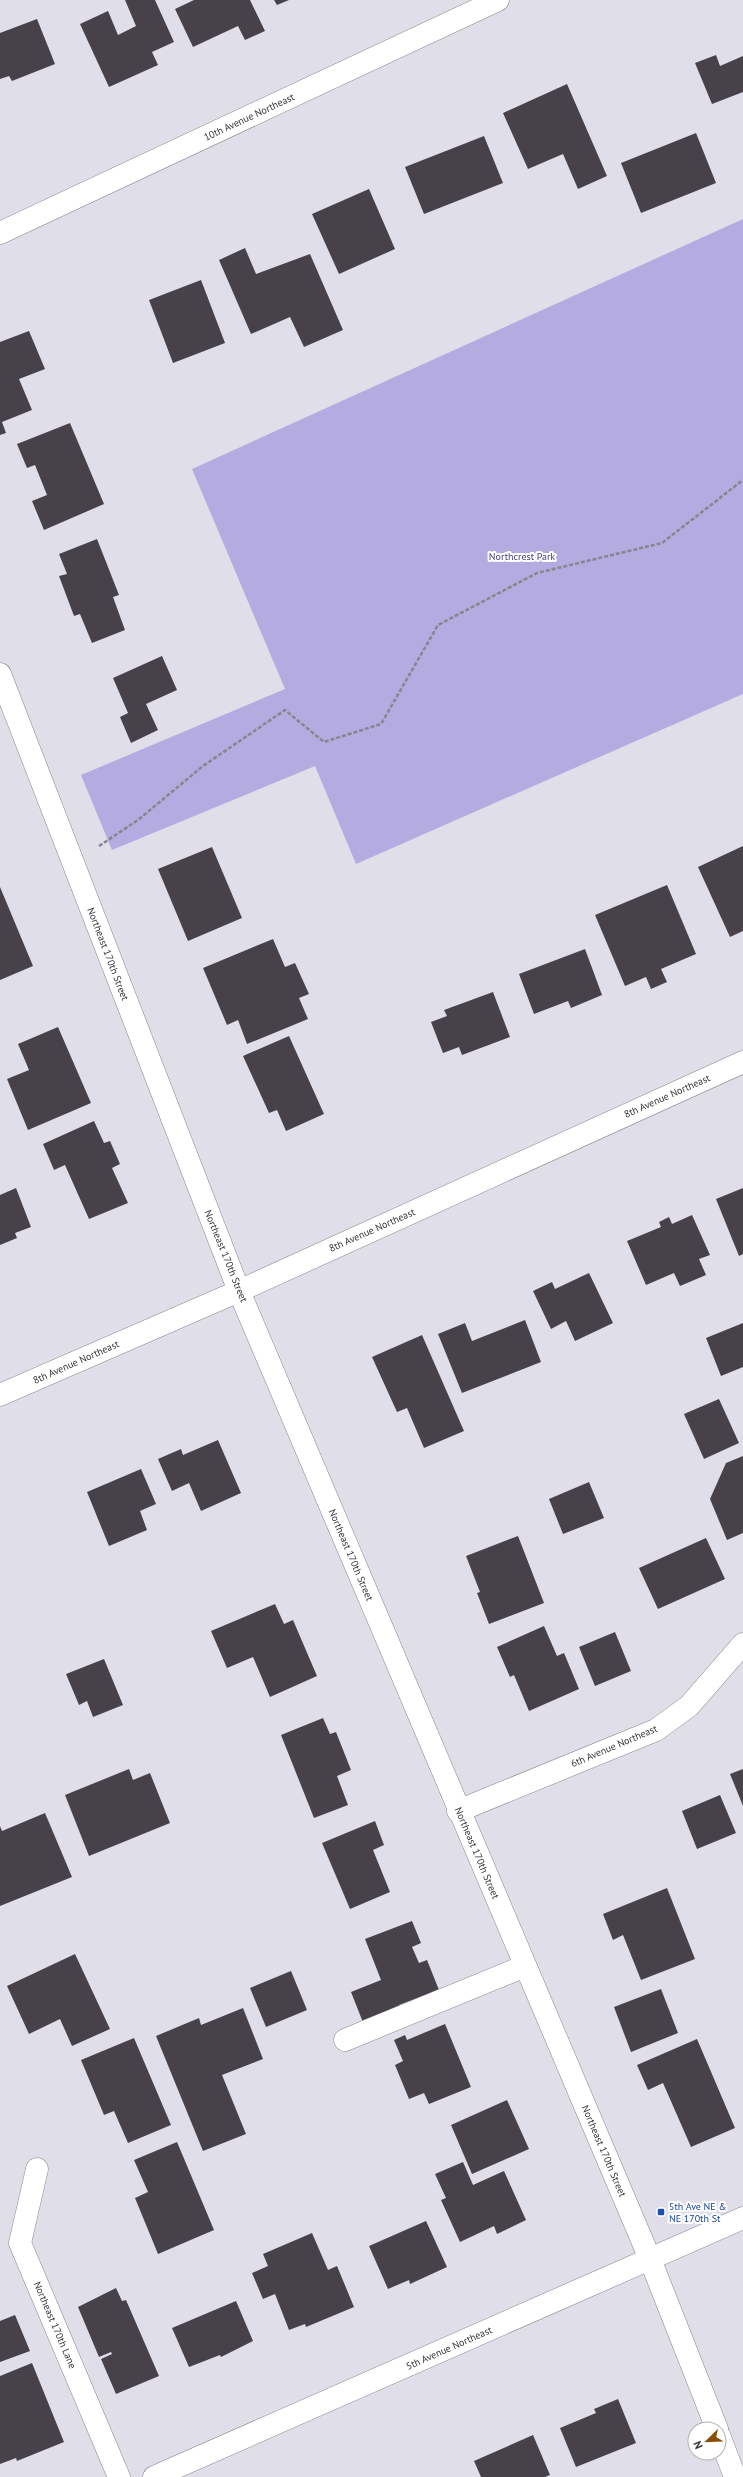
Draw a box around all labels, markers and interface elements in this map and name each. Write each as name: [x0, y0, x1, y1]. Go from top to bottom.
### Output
street label: 10th Avenue Northeast: [202, 90, 297, 144]
park label: Northcrest Park: [489, 550, 555, 563]
street label: Northeast 170th Street: [84, 906, 132, 1003]
street label: 8th Avenue Northeast: [622, 1071, 713, 1121]
street label: 8th Avenue Northeast: [327, 1205, 418, 1255]
street label: Northeast 170th Street: [202, 1208, 251, 1305]
street label: 8th Avenue Northeast: [31, 1337, 122, 1387]
street label: Northeast 170th Street: [326, 1507, 376, 1603]
street label: 6th Avenue Northeast: [569, 1722, 660, 1770]
street label: Northeast 170th Street: [452, 1805, 502, 1901]
street label: Northeast 170th Street: [579, 2103, 629, 2199]
place label: 5th Ave NE & NE 170th St: [669, 2200, 727, 2225]
marker: 5th Ave NE & NE 170th St: [656, 2207, 666, 2217]
street label: Northeast 170th Lane: [31, 2280, 79, 2370]
street label: 5th Avenue Northeast: [404, 2323, 495, 2373]
north arrow: [687, 2421, 727, 2461]
text: N: [690, 2439, 706, 2451]

